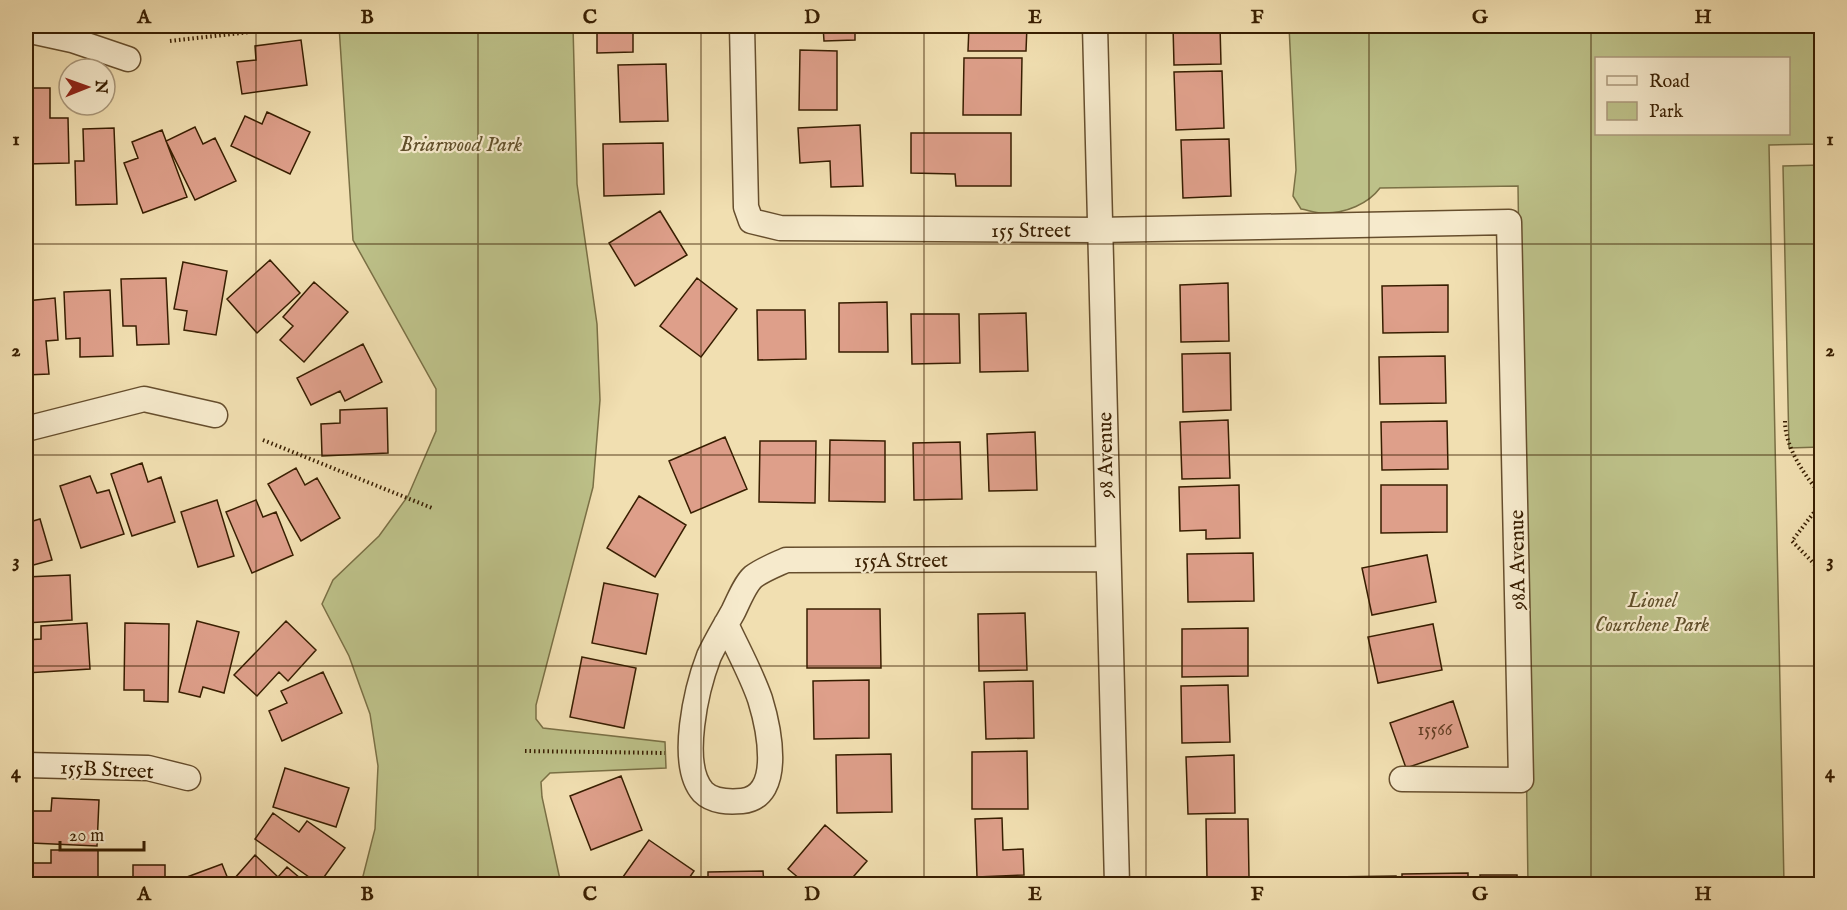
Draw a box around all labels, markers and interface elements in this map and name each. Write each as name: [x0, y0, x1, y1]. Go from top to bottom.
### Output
text: A: [136, 5, 152, 30]
text: B: [360, 5, 374, 30]
text: C: [583, 5, 597, 30]
text: D: [804, 5, 820, 30]
text: E: [1028, 5, 1042, 30]
text: F: [1251, 5, 1264, 30]
text: G: [1472, 5, 1489, 30]
text: H: [1694, 5, 1712, 30]
north arrow: [57, 57, 117, 117]
legend: [1595, 57, 1790, 135]
text: Road: [1649, 71, 1690, 94]
text: N: [90, 79, 110, 94]
text: Park: [1649, 101, 1684, 124]
text: 1: [12, 127, 20, 152]
text: 1: [1826, 127, 1834, 152]
park label: Briarwood Park: [400, 132, 523, 159]
street label: 155 Street: [991, 218, 1071, 245]
text: 2: [11, 338, 21, 363]
text: 2: [1825, 338, 1835, 363]
street label: 98 Avenue: [1092, 411, 1121, 499]
street label: 98A Avenue: [1504, 509, 1533, 611]
street label: 155A Street: [854, 548, 948, 575]
text: 3: [12, 549, 20, 574]
text: 3: [1826, 549, 1834, 574]
park label: Lionel Courchene Park: [1595, 588, 1710, 639]
house number: 15566: [1418, 719, 1453, 742]
street label: 155B Street: [59, 755, 154, 786]
text: 4: [11, 760, 22, 785]
text: 4: [1825, 760, 1836, 785]
scale bar: [60, 814, 144, 852]
text: 20 m: [69, 825, 104, 848]
text: A: [136, 882, 152, 907]
text: B: [360, 882, 374, 907]
text: C: [583, 882, 597, 907]
text: D: [804, 882, 820, 907]
text: E: [1028, 882, 1042, 907]
text: F: [1251, 882, 1264, 907]
text: G: [1472, 882, 1489, 907]
text: H: [1694, 882, 1712, 907]

